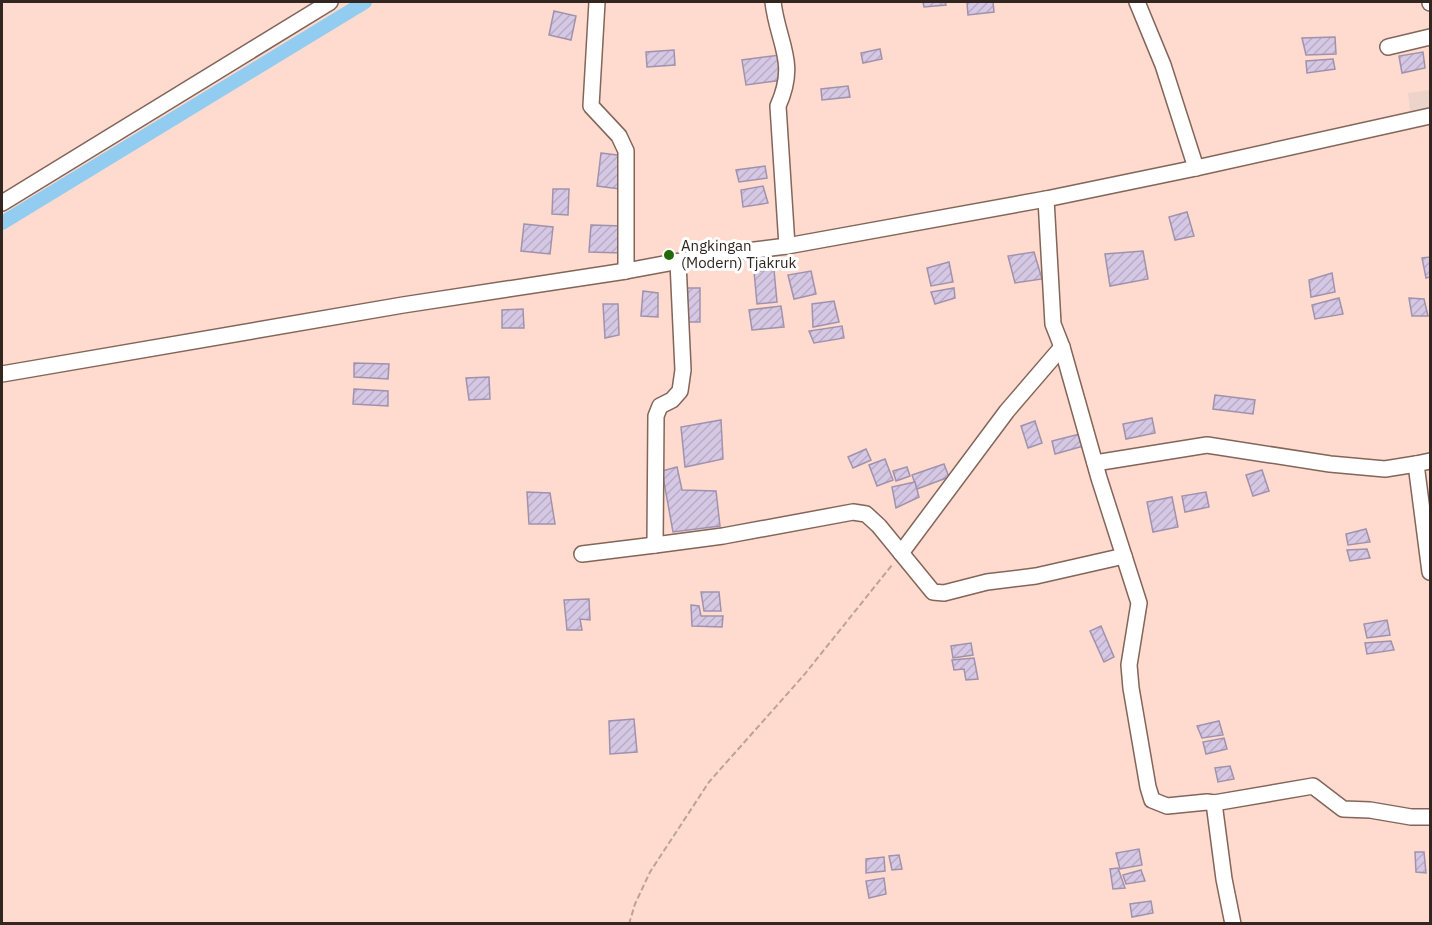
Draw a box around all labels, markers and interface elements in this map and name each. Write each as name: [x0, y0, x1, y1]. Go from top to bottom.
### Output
place label: Angkingan (Modern) Tjakruk: [681, 236, 796, 272]
marker: Angkingan (Modern) Tjakruk: [662, 248, 676, 262]

